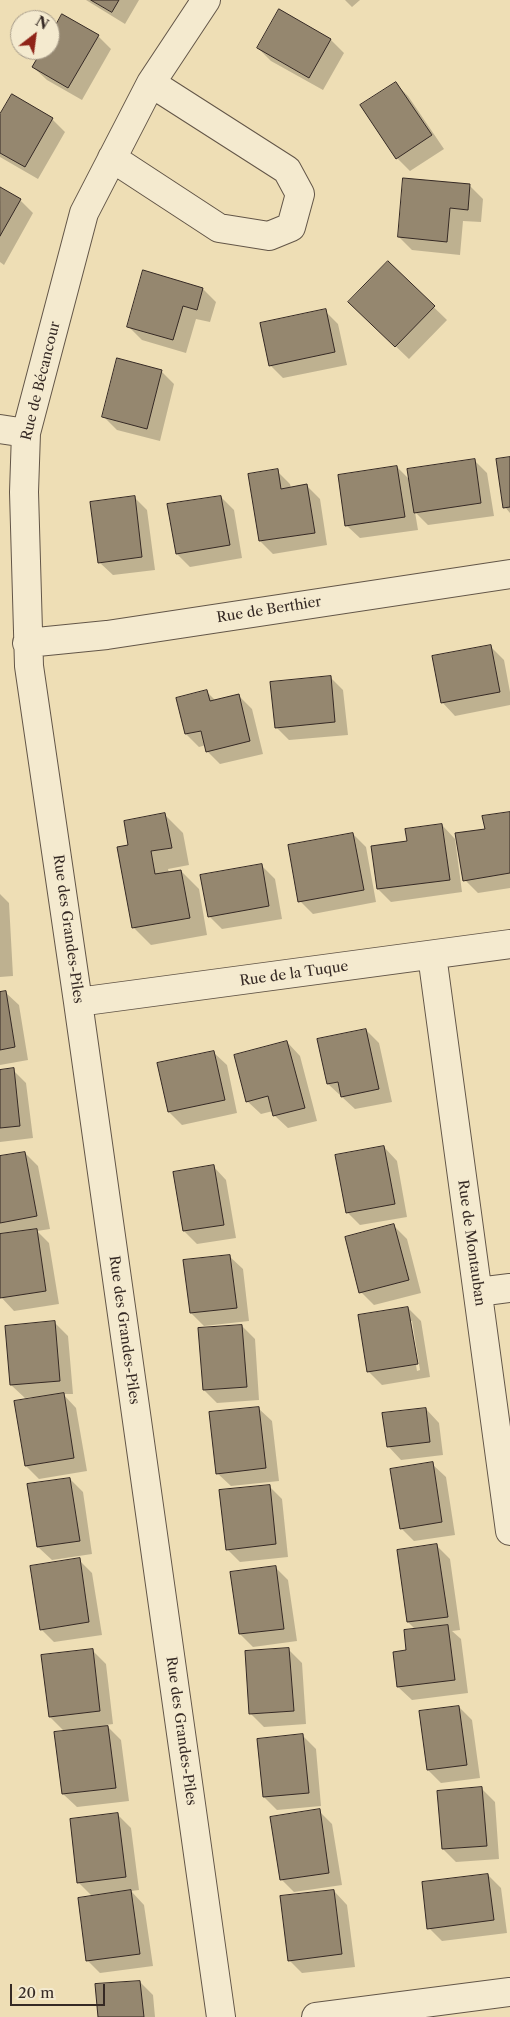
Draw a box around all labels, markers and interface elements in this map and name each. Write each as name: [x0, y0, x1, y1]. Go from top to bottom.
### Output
north arrow: [10, 10, 60, 60]
text: N: [32, 12, 52, 34]
street label: Rue de Bécancour: [18, 320, 64, 442]
street label: Rue de Berthier: [215, 593, 323, 627]
street label: Rue des Grandes-Piles: [49, 853, 87, 1005]
street label: Rue de la Tuque: [239, 958, 349, 990]
street label: Rue de Montauban: [454, 1179, 488, 1307]
street label: Rue des Grandes-Piles: [105, 1254, 143, 1406]
street label: Rue des Grandes-Piles: [162, 1655, 200, 1807]
scale bar: [12, 1974, 108, 2006]
text: 20 m: [18, 1983, 54, 2002]

